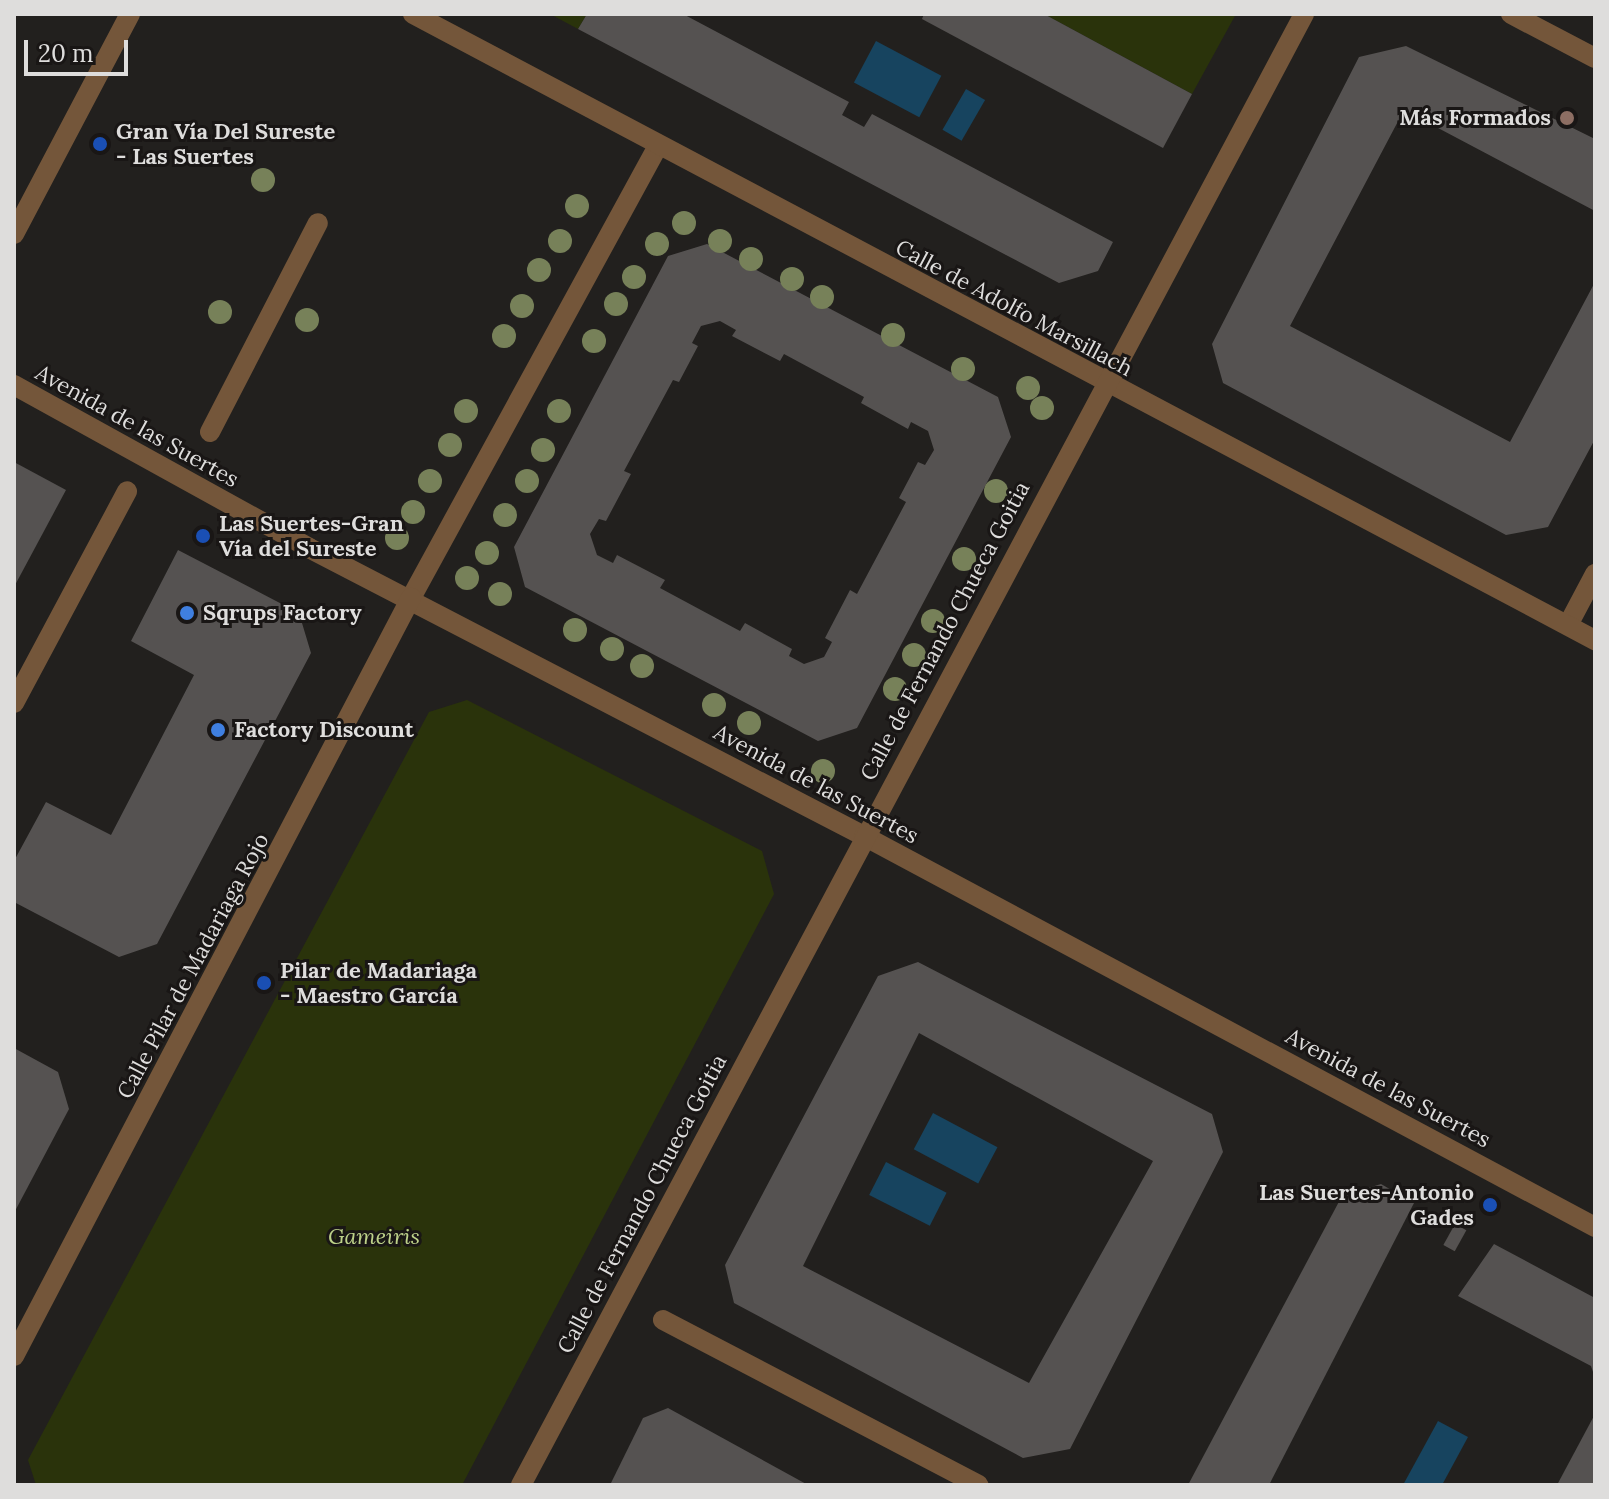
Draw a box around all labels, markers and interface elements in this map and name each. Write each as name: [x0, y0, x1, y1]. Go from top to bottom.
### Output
scale bar: [28, 24, 132, 74]
text: 20 m: [38, 38, 94, 69]
place label: Más Formados: [1399, 105, 1551, 131]
marker: Más Formados: [1558, 109, 1576, 127]
place label: Gran Vía Del Sureste - Las Suertes: [116, 118, 335, 170]
marker: Gran Vía Del Sureste - Las Suertes: [91, 135, 109, 153]
street label: Calle de Adolfo Marsillach: [891, 234, 1137, 382]
street label: Avenida de las Suertes: [31, 359, 243, 493]
street label: Calle de Fernando Chueca Goitia: [855, 477, 1035, 785]
place label: Las Suertes-Gran Vía del Sureste: [219, 510, 404, 562]
marker: Las Suertes-Gran Vía del Sureste: [194, 527, 212, 545]
place label: Sqrups Factory: [203, 600, 362, 626]
marker: Sqrups Factory: [178, 604, 196, 622]
place label: Factory Discount: [234, 717, 414, 743]
street label: Avenida de las Suertes: [709, 719, 923, 849]
marker: Factory Discount: [209, 721, 227, 739]
street label: Calle Pilar de Madariaga Rojo: [112, 829, 274, 1103]
place label: Pilar de Madariaga - Maestro García: [280, 957, 477, 1008]
marker: Pilar de Madariaga - Maestro García: [255, 974, 273, 992]
street label: Avenida de las Suertes: [1281, 1023, 1495, 1153]
street label: Calle de Fernando Chueca Goitia: [552, 1050, 732, 1358]
place label: Las Suertes-Antonio Gades: [1259, 1179, 1474, 1230]
marker: Las Suertes-Antonio Gades: [1481, 1196, 1499, 1214]
park label: Gameiris: [328, 1224, 420, 1250]

